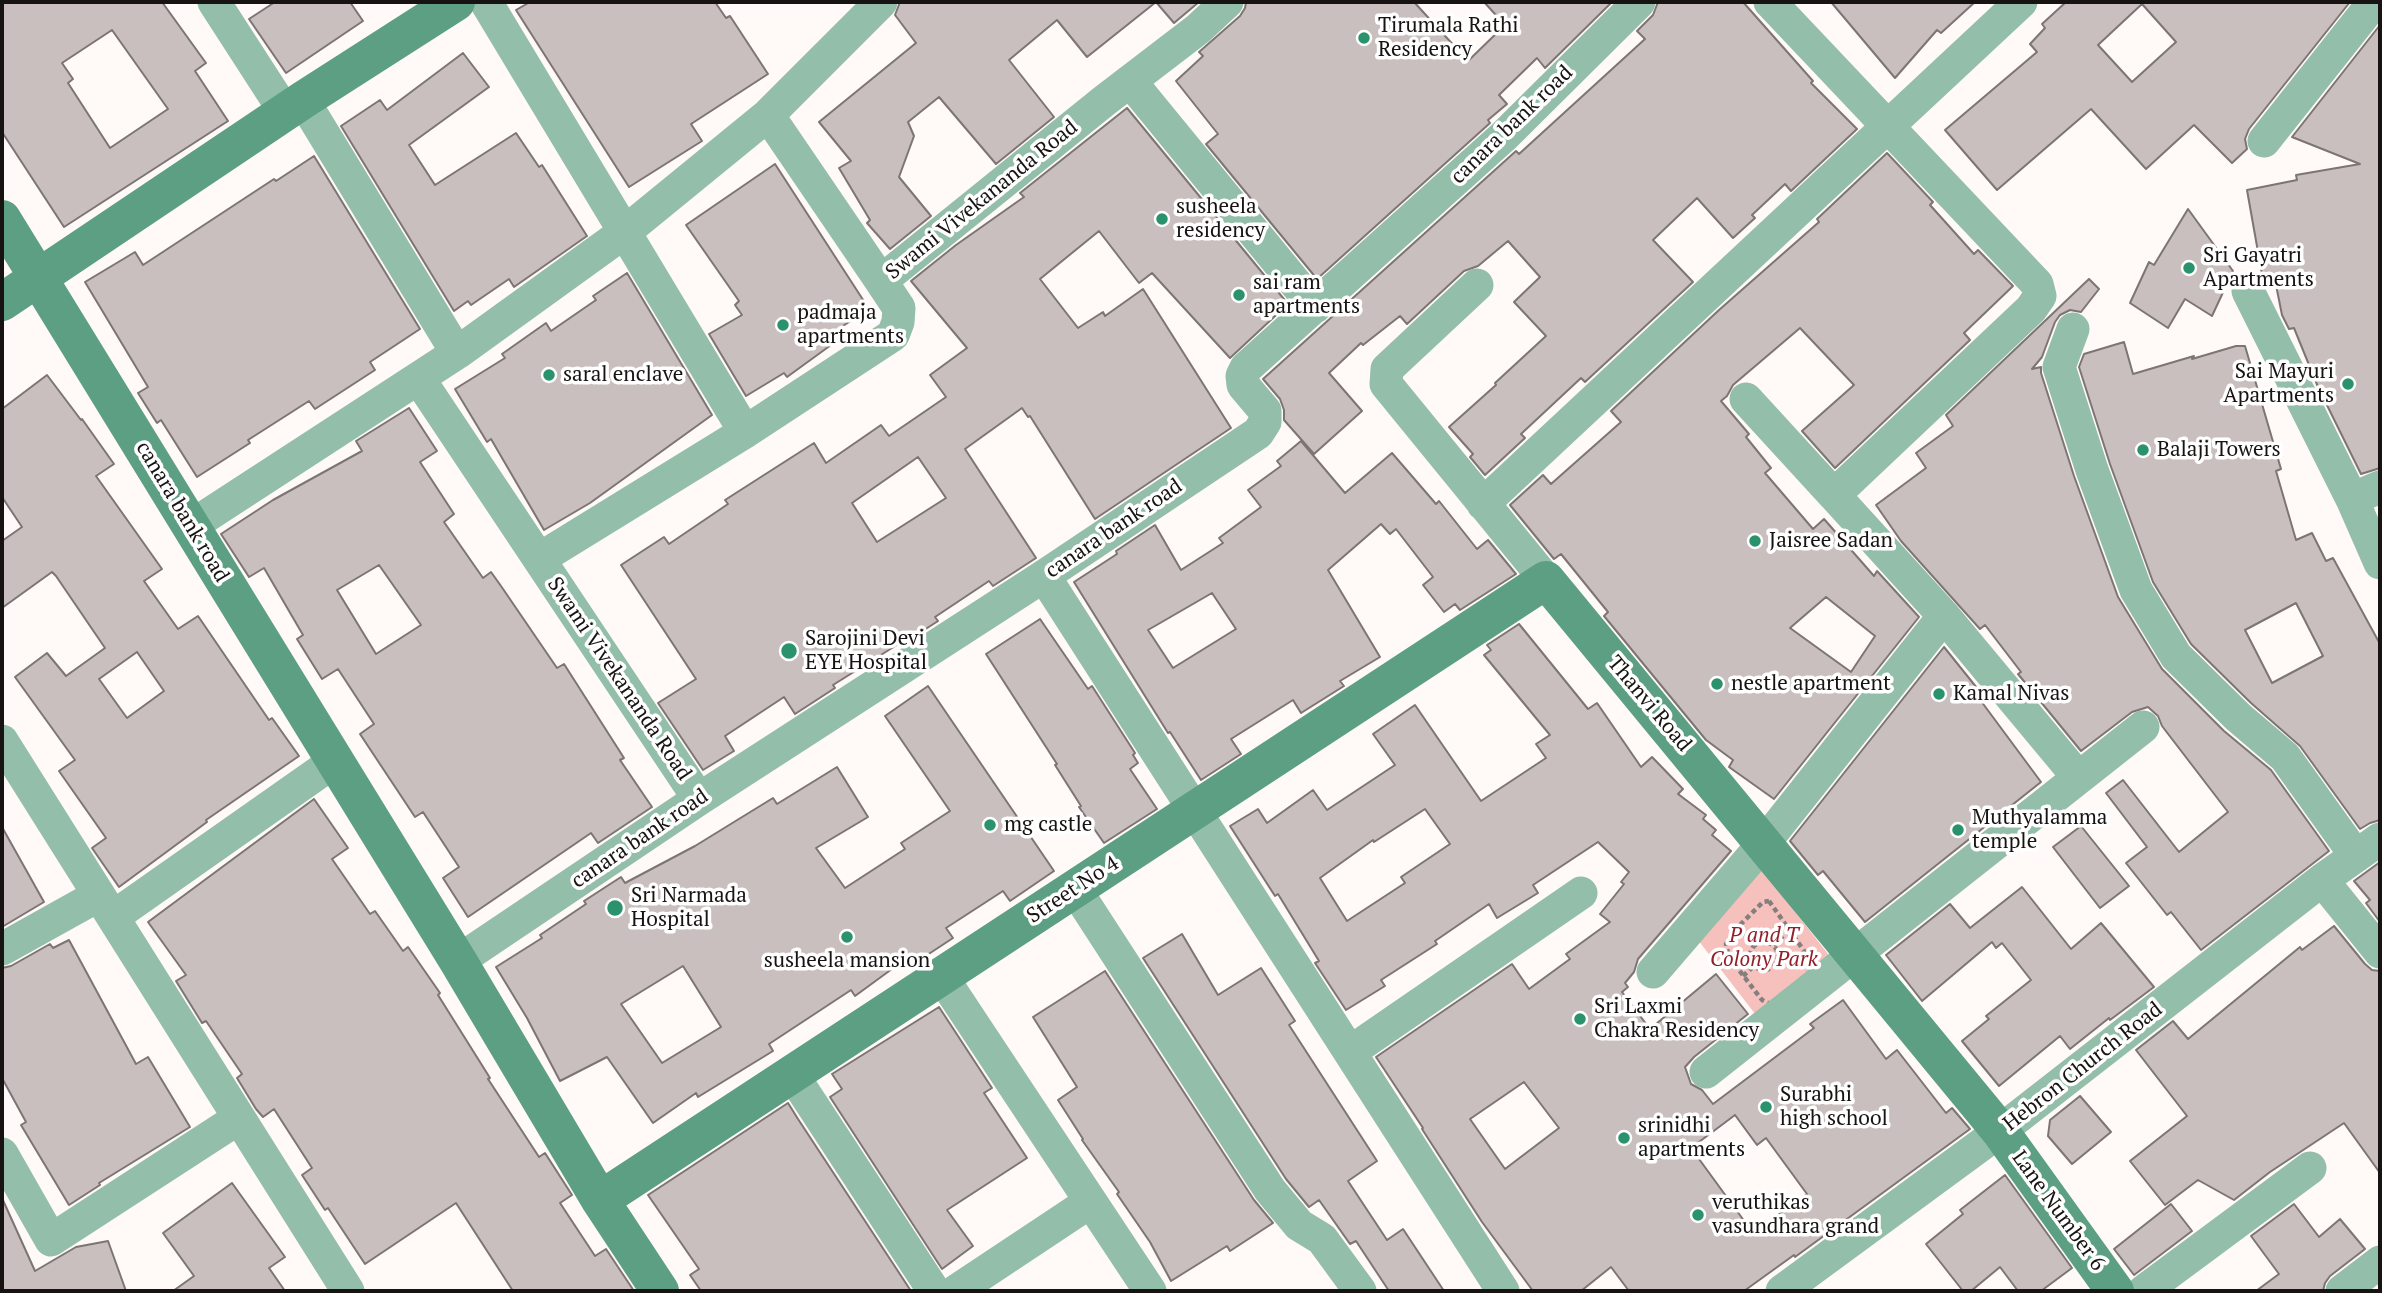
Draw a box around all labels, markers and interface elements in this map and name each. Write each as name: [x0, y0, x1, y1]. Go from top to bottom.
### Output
place label: Tirumala Rathi Residency: [1378, 13, 1519, 63]
marker: Tirumala Rathi Residency: [1356, 30, 1372, 46]
street label: canara bank road: [1446, 60, 1578, 190]
street label: Swami Vivekananda Road: [881, 115, 1083, 285]
place label: susheela residency: [1176, 194, 1265, 244]
marker: susheela residency: [1154, 211, 1170, 227]
place label: Sri Gayatri Apartments: [2203, 243, 2314, 293]
marker: Sri Gayatri Apartments: [2181, 260, 2197, 276]
place label: sai ram apartments: [1253, 270, 1360, 320]
marker: sai ram apartments: [1231, 287, 1247, 303]
place label: padmaja apartments: [797, 300, 904, 350]
marker: padmaja apartments: [775, 317, 791, 333]
place label: Sai Mayuri Apartments: [2223, 359, 2334, 409]
place label: saral enclave: [563, 362, 683, 388]
marker: saral enclave: [541, 367, 557, 383]
marker: Sai Mayuri Apartments: [2340, 376, 2356, 392]
street label: canara bank road: [130, 437, 234, 587]
place label: Balaji Towers: [2157, 437, 2281, 463]
marker: Balaji Towers: [2135, 442, 2151, 458]
street label: canara bank road: [1041, 474, 1187, 584]
place label: Jaisree Sadan: [1769, 528, 1893, 554]
marker: Jaisree Sadan: [1747, 533, 1763, 549]
street label: Swami Vivekananda Road: [542, 573, 696, 785]
place label: Sarojini Devi EYE Hospital: [805, 626, 927, 676]
marker: Sarojini Devi EYE Hospital: [779, 641, 799, 661]
street label: Thanvi Road: [1602, 651, 1696, 757]
place label: nestle apartment: [1731, 671, 1891, 697]
marker: nestle apartment: [1709, 676, 1725, 692]
place label: Kamal Nivas: [1953, 681, 2069, 707]
marker: Kamal Nivas: [1931, 686, 1947, 702]
street label: canara bank road: [567, 784, 713, 894]
place label: Muthyalamma temple: [1972, 805, 2107, 855]
place label: mg castle: [1004, 812, 1092, 838]
marker: mg castle: [982, 817, 998, 833]
marker: Muthyalamma temple: [1950, 822, 1966, 838]
street label: Street No 4: [1022, 851, 1124, 929]
place label: Sri Narmada Hospital: [631, 883, 747, 933]
marker: Sri Narmada Hospital: [605, 898, 625, 918]
park label: P and T Colony Park: [1710, 923, 1818, 973]
marker: susheela mansion: [839, 929, 855, 945]
place label: susheela mansion: [764, 948, 930, 974]
place label: Sri Laxmi Chakra Residency: [1594, 994, 1759, 1044]
street label: Hebron Church Road: [1999, 997, 2167, 1137]
marker: Sri Laxmi Chakra Residency: [1572, 1011, 1588, 1027]
place label: Surabhi high school: [1780, 1082, 1888, 1132]
marker: Surabhi high school: [1758, 1099, 1774, 1115]
place label: srinidhi apartments: [1638, 1113, 1745, 1163]
marker: srinidhi apartments: [1616, 1130, 1632, 1146]
street label: Lane Number 6: [2006, 1146, 2110, 1276]
place label: veruthikas vasundhara grand: [1712, 1190, 1879, 1240]
marker: veruthikas vasundhara grand: [1690, 1207, 1706, 1223]

